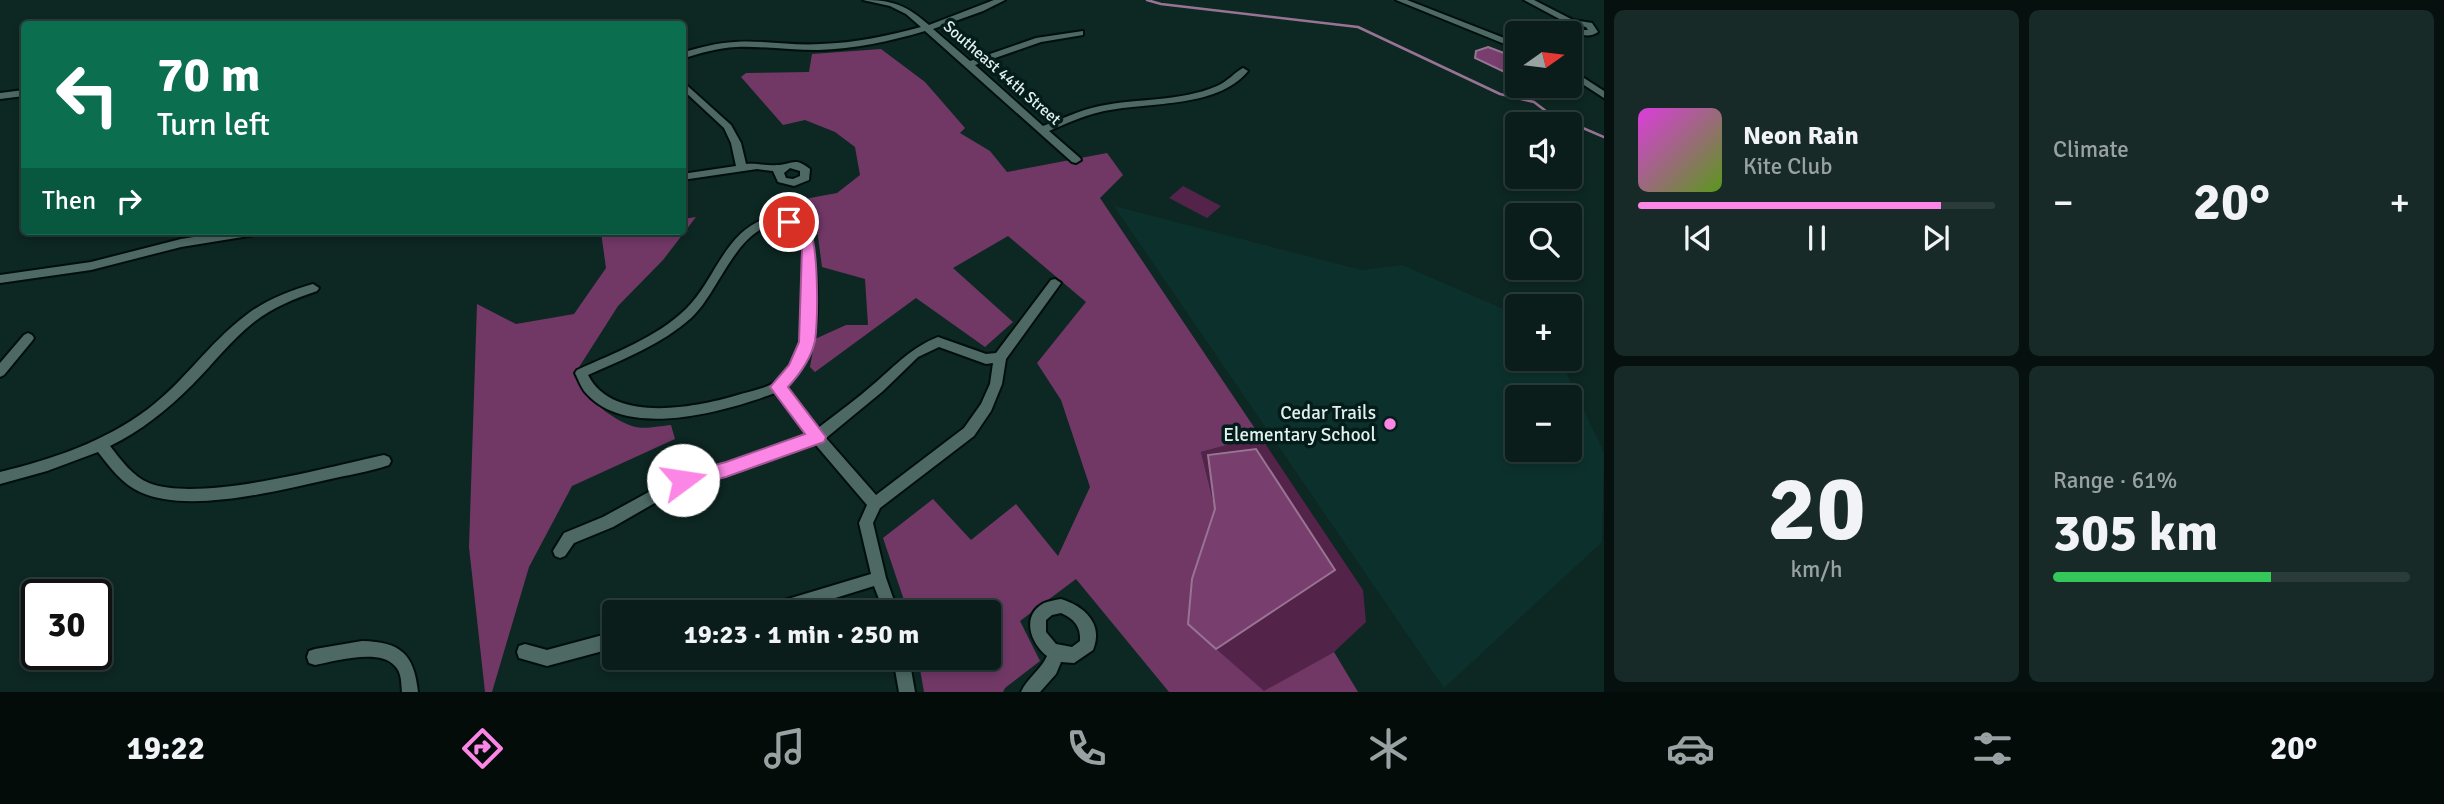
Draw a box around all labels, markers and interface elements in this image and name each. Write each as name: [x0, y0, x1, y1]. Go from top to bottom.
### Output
street label: Southeast 44th Street: [939, 16, 1065, 130]
north arrow: [1505, 21, 1582, 98]
map controls: [1505, 21, 1582, 462]
text: 70 m: [157, 45, 260, 105]
icon: left: [42, 49, 133, 140]
text: Turn left: [157, 105, 270, 144]
button: sound: [1505, 112, 1582, 189]
text: Neon Rain: [1743, 120, 1859, 152]
text: Climate: [2053, 135, 2129, 164]
text: Kite Club: [1743, 152, 1832, 181]
text: 20°: [2193, 170, 2270, 234]
text: −: [2053, 179, 2074, 226]
text: +: [2389, 179, 2410, 226]
icon: right: [110, 182, 148, 220]
text: Then: [42, 185, 96, 217]
pin: [759, 192, 819, 252]
icon: arrive: [770, 203, 808, 241]
button: search: [1505, 203, 1582, 280]
icon: previous: [1679, 219, 1717, 257]
icon: pause: [1798, 219, 1836, 257]
icon: next: [1917, 219, 1955, 257]
button: +: [1505, 294, 1582, 371]
button: −: [1505, 385, 1582, 462]
place label: Cedar Trails Elementary School: [1223, 401, 1376, 447]
marker: Cedar Trails Elementary School: [1382, 416, 1398, 432]
position arrow: [646, 443, 720, 517]
text: 20: [1767, 453, 1866, 566]
text: Range · 61%: [2053, 466, 2177, 495]
text: 305 km: [2053, 501, 2218, 565]
text: km/h: [1790, 555, 1843, 584]
speed limit sign: 30: [21, 579, 112, 670]
text: 19:23 · 1 min · 250 m: [684, 619, 919, 651]
icon: directions: [458, 724, 507, 773]
icon: music: [760, 724, 809, 773]
icon: phone: [1062, 724, 1111, 773]
icon: climate: [1364, 724, 1413, 773]
icon: car: [1666, 724, 1715, 773]
icon: filters: [1968, 724, 2017, 773]
text: 19:22: [127, 729, 205, 768]
text: 20°: [2270, 729, 2317, 768]

